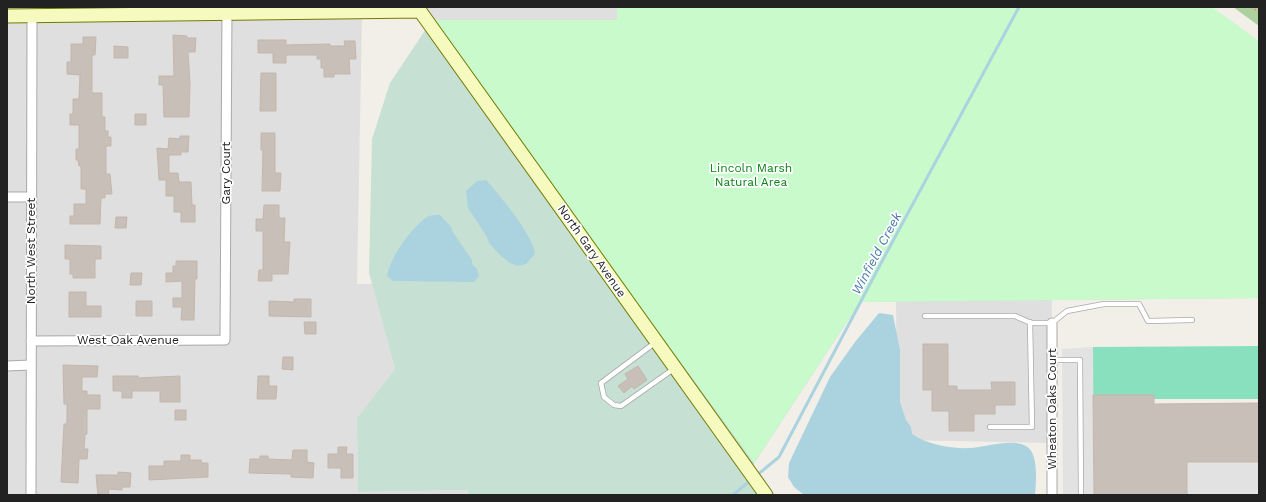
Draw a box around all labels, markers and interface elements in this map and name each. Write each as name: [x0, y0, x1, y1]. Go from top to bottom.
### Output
street label: Gary Court: [219, 142, 233, 204]
park label: Lincoln Marsh Natural Area: [710, 161, 792, 189]
street label: North West Street: [24, 198, 38, 304]
street label: North Gary Avenue: [555, 202, 629, 300]
water label: Winfield Creek: [849, 209, 905, 297]
street label: West Oak Avenue: [77, 333, 179, 347]
street label: Wheaton Oaks Court: [1045, 348, 1059, 470]

